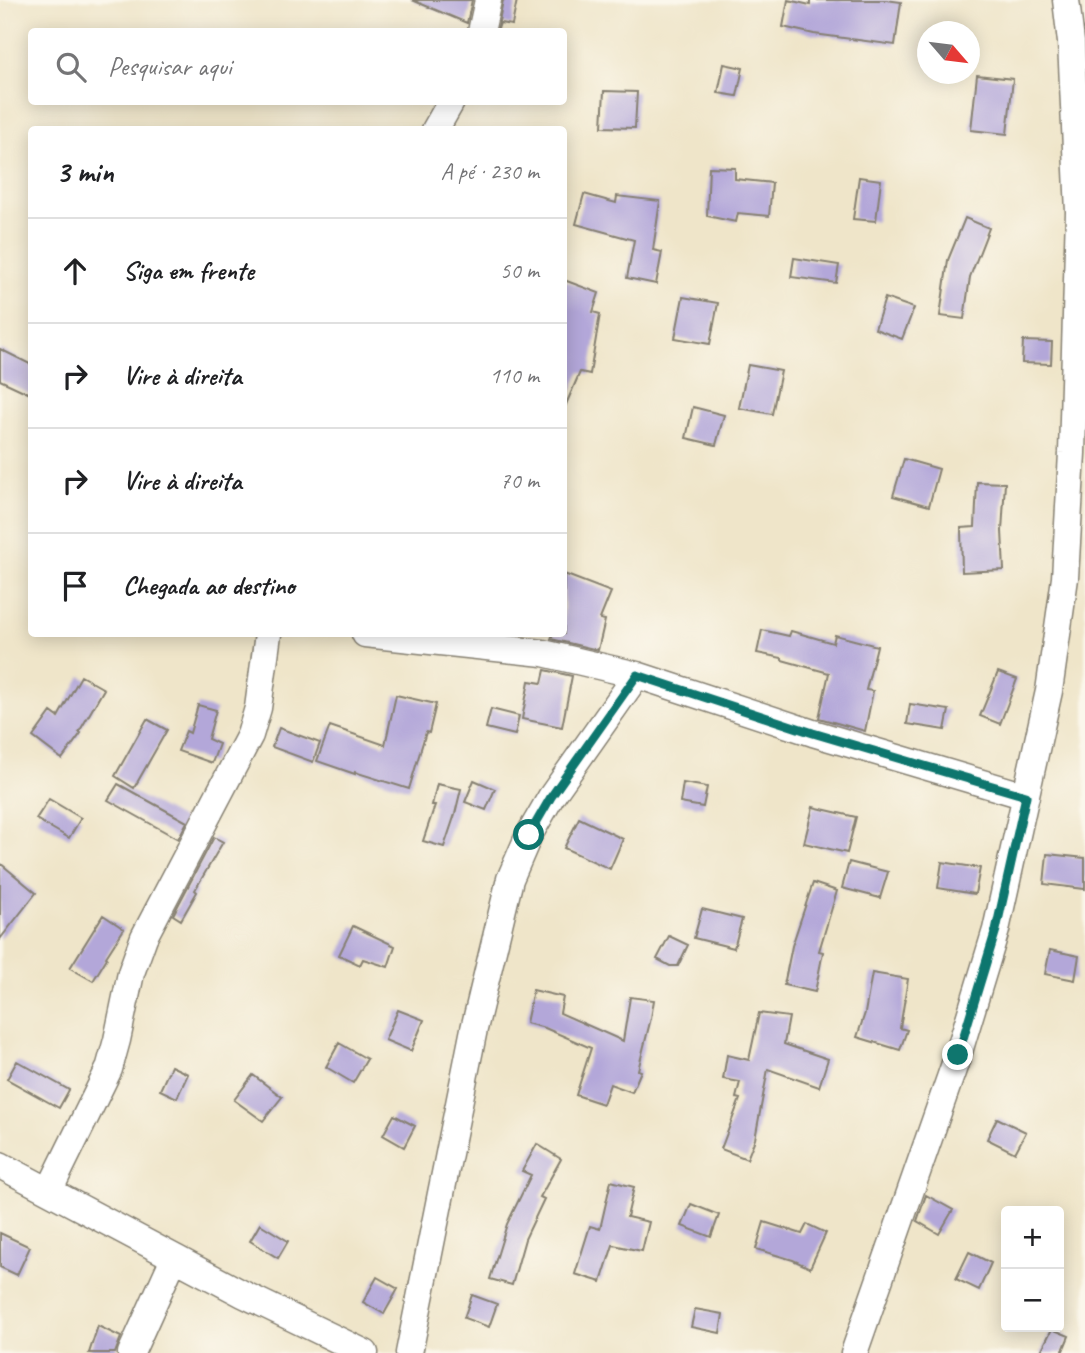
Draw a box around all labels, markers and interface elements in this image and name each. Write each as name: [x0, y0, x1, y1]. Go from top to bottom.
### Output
north arrow: [917, 21, 980, 84]
search box: [28, 28, 567, 105]
icon: search: [52, 48, 90, 86]
text: Pesquisar aqui: [108, 50, 232, 83]
text: 3 min: [56, 153, 113, 191]
text: A pé · 230 m: [441, 157, 539, 186]
icon: ahead: [56, 252, 94, 290]
text: Siga em frente: [123, 254, 254, 287]
text: 50 m: [500, 256, 539, 285]
icon: right: [56, 357, 94, 395]
text: Vire à direita: [123, 359, 242, 392]
text: 110 m: [490, 361, 539, 390]
icon: right: [56, 462, 94, 500]
text: Vire à direita: [123, 464, 242, 497]
text: 70 m: [500, 466, 539, 495]
icon: arrive: [56, 567, 94, 605]
text: Chegada ao destino: [123, 569, 295, 602]
route start: [513, 819, 544, 850]
route end: [942, 1039, 973, 1070]
map controls: [1001, 1206, 1064, 1332]
button: +: [1001, 1206, 1064, 1269]
button: −: [1001, 1269, 1064, 1332]

